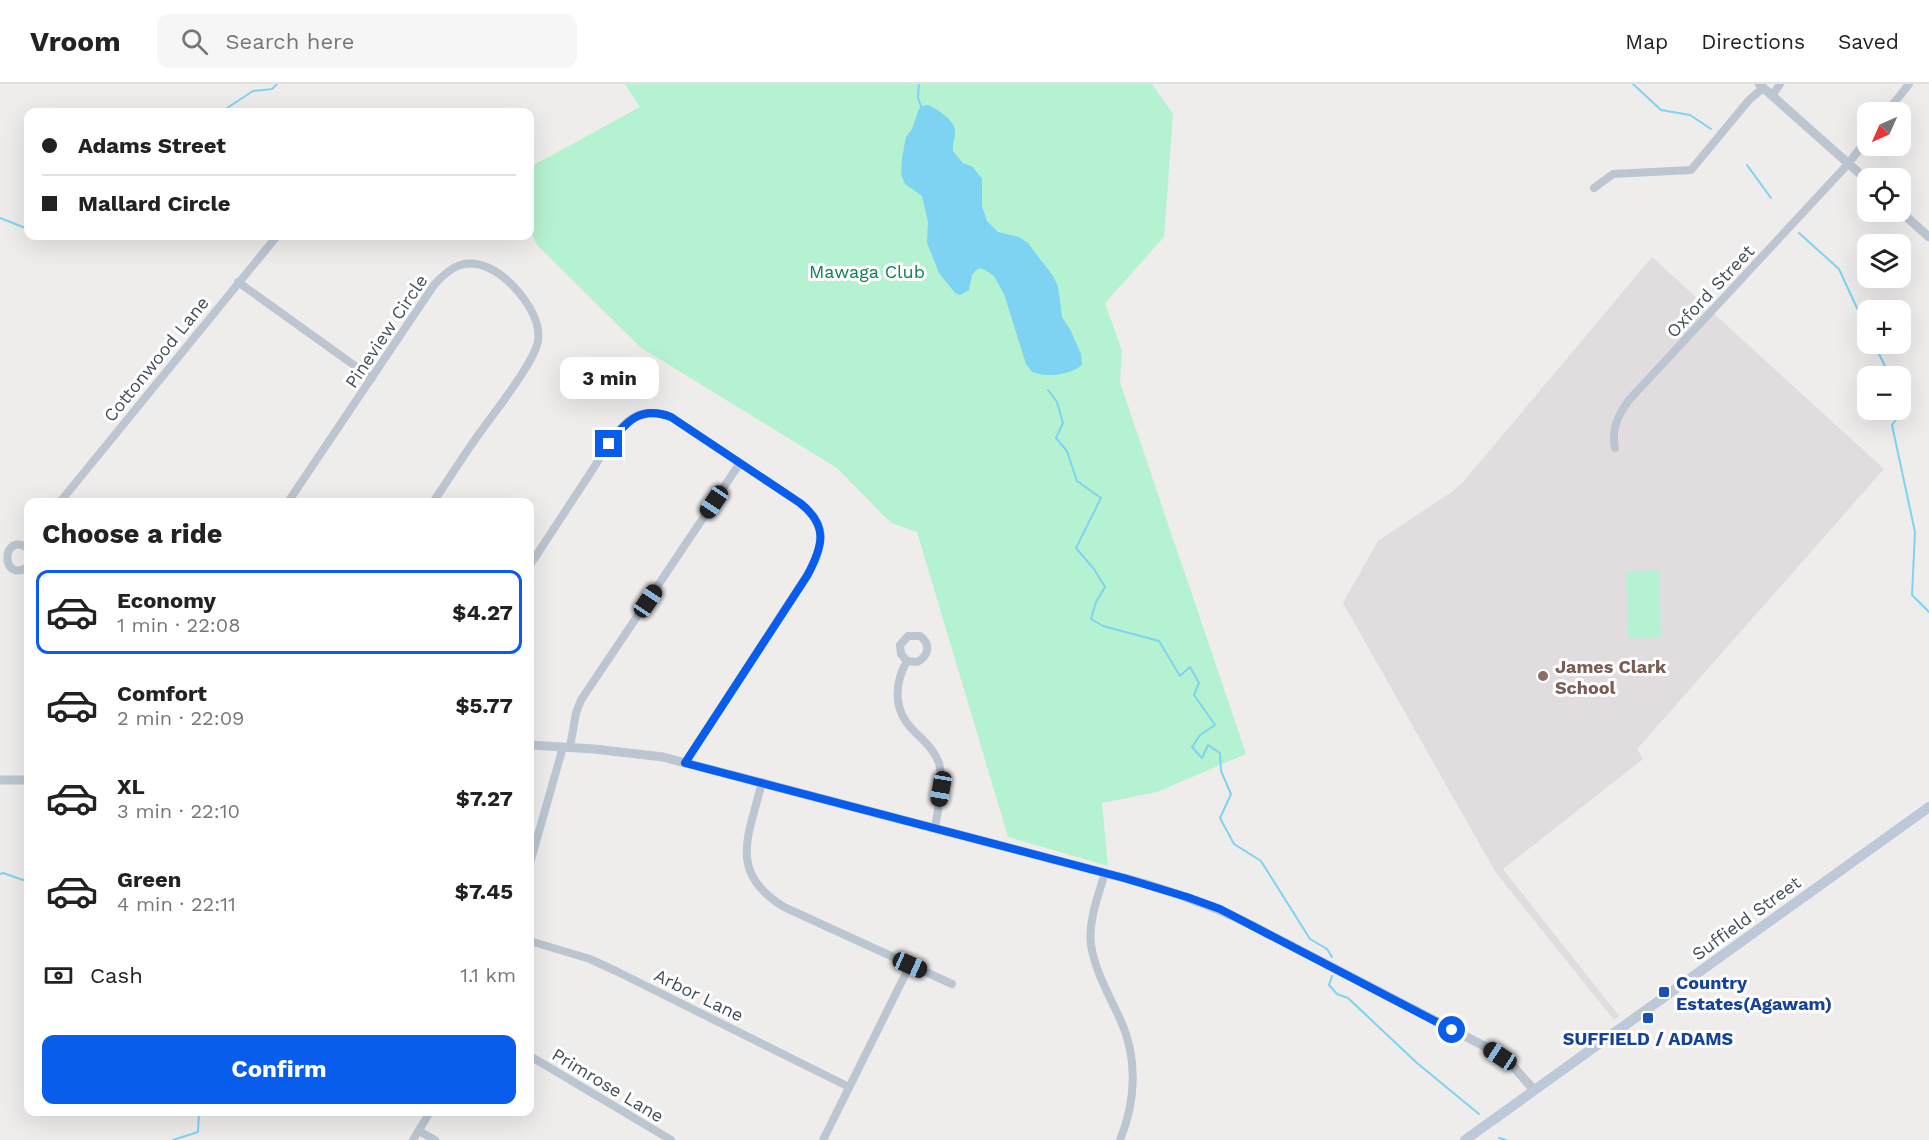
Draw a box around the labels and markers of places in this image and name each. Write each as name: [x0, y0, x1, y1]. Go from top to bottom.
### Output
place label: James Clark School: [1555, 656, 1667, 698]
marker: James Clark School: [1536, 669, 1550, 683]
place label: Country Estates(Agawam): [1676, 972, 1832, 1014]
marker: Country Estates(Agawam): [1657, 985, 1671, 999]
marker: SUFFIELD / ADAMS: [1641, 1011, 1655, 1025]
place label: SUFFIELD / ADAMS: [1563, 1028, 1734, 1049]

